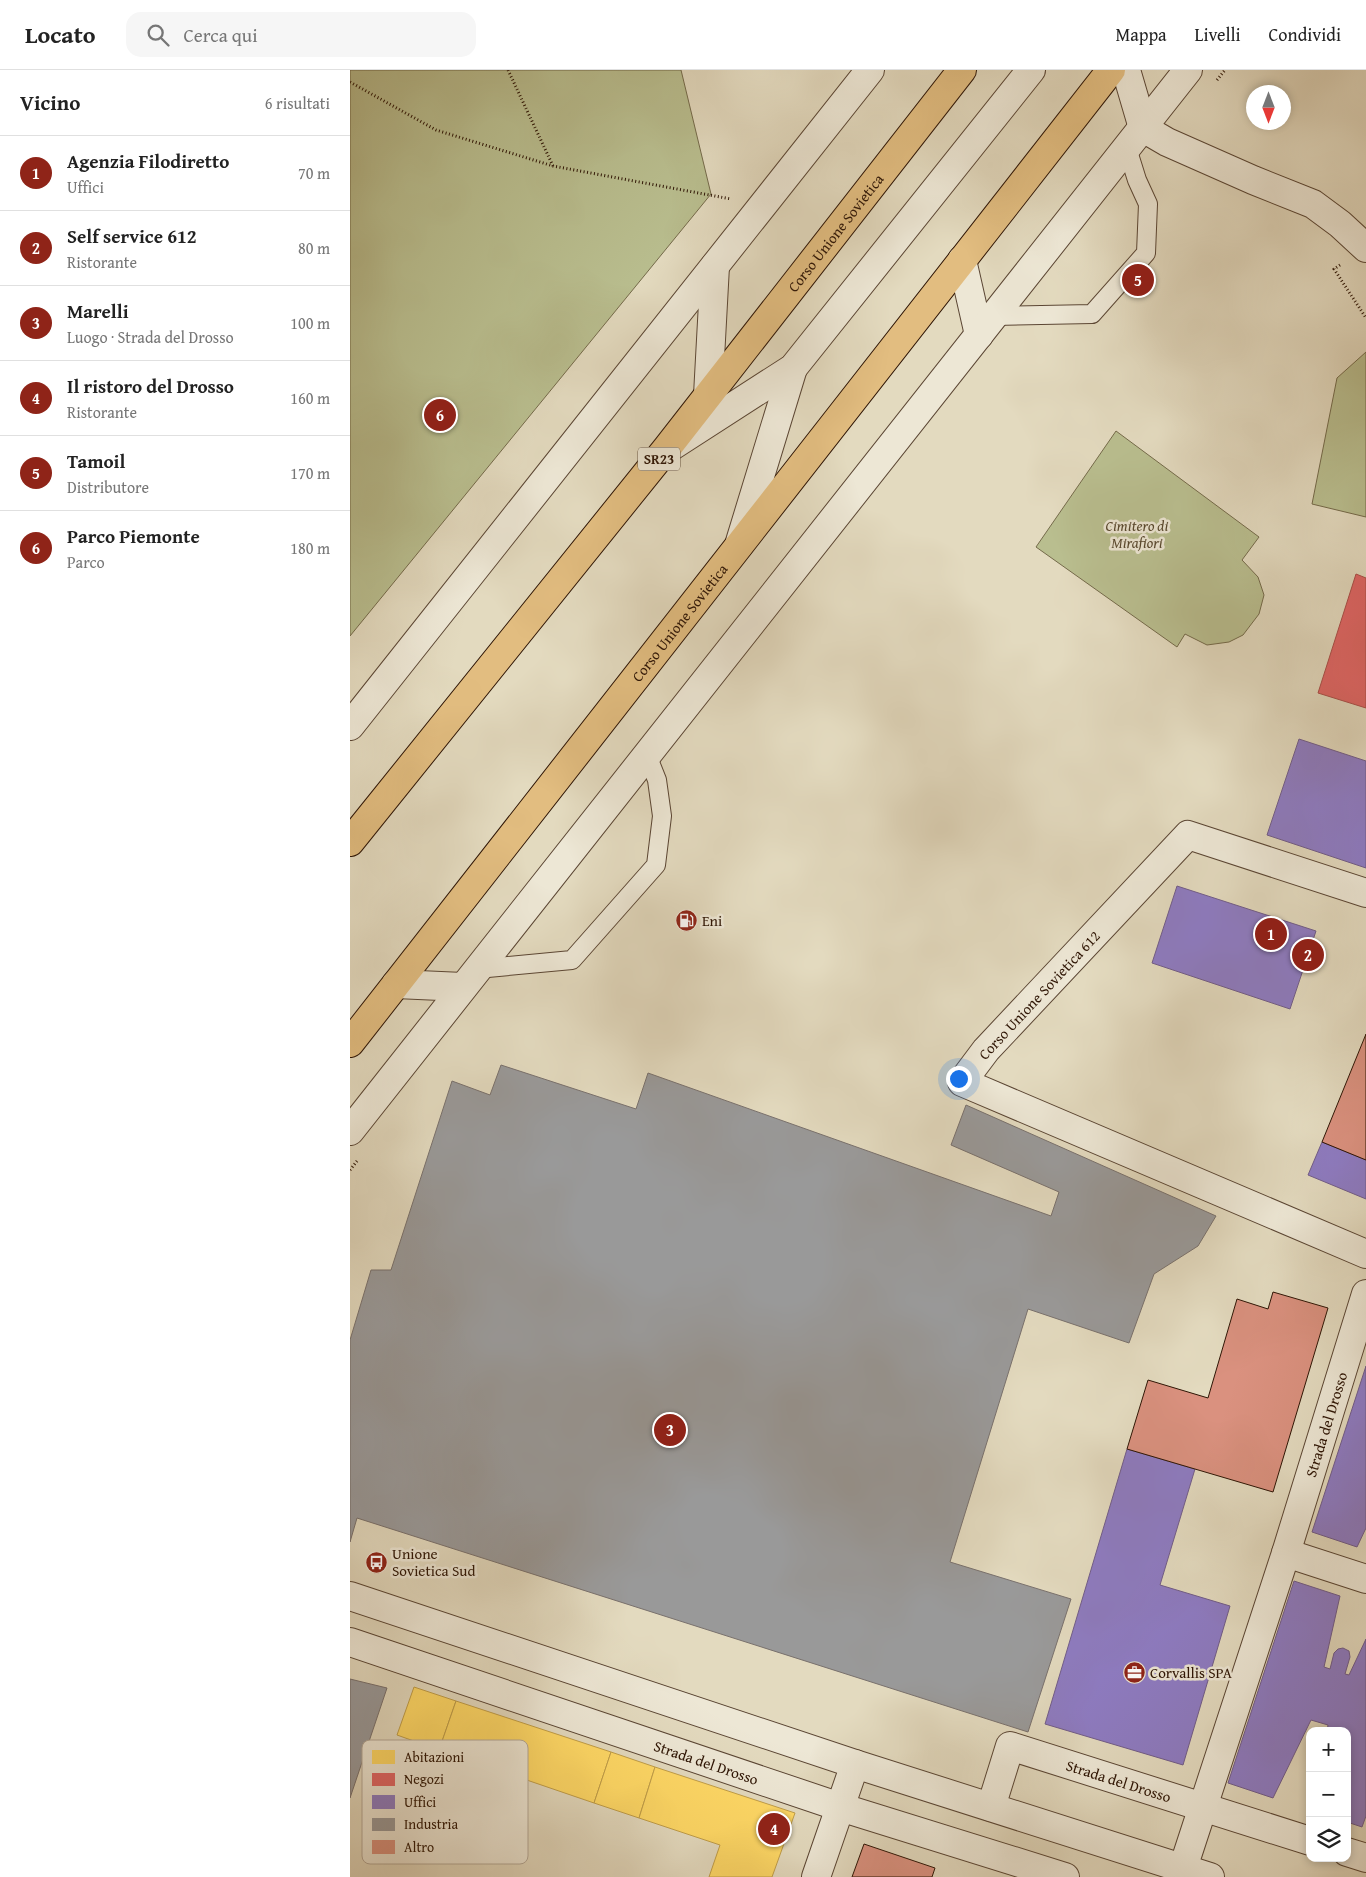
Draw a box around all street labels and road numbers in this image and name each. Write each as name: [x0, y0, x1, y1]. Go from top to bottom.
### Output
street label: Corso Unione Sovietica: [782, 169, 888, 296]
road number: SR23: [638, 448, 680, 470]
street label: Corso Unione Sovietica: [626, 559, 732, 686]
street label: Corso Unione Sovietica 612: [974, 926, 1104, 1064]
street label: Strada del Drosso: [1300, 1369, 1352, 1480]
street label: Strada del Drosso: [651, 1735, 762, 1789]
street label: Strada del Drosso: [1064, 1754, 1174, 1807]

